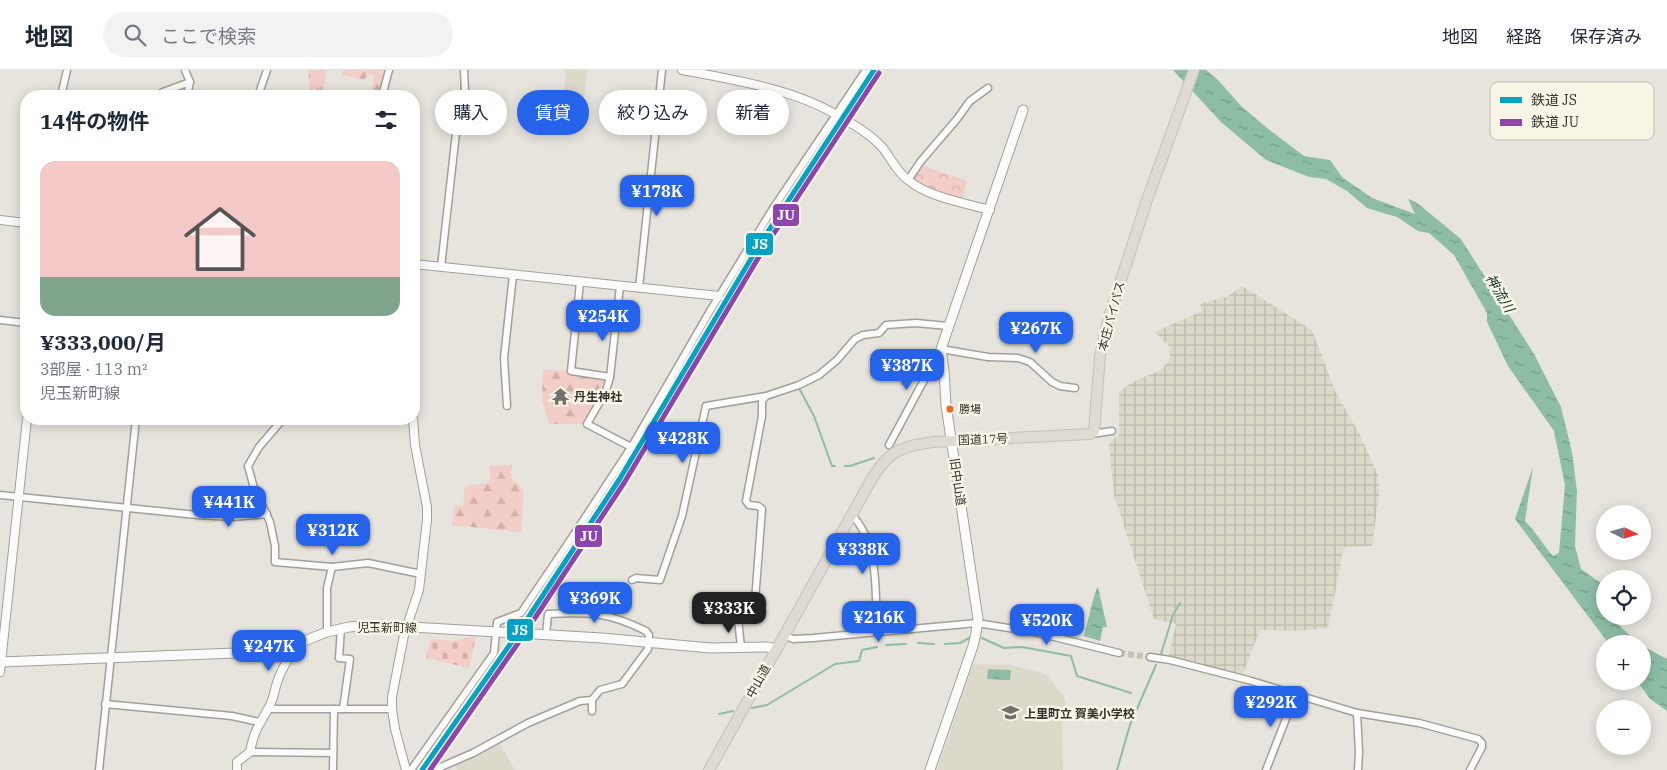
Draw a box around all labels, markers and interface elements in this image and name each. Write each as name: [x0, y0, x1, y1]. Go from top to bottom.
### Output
search box: [103, 12, 453, 57]
text: 地図: [25, 20, 73, 52]
icon: search: [121, 21, 149, 49]
text: ここで検索: [161, 24, 256, 48]
text: 地図: [1442, 25, 1478, 48]
text: 経路: [1506, 25, 1542, 48]
text: 保存済み: [1570, 25, 1642, 48]
legend: [1490, 82, 1654, 140]
chip: 購入: [435, 90, 507, 135]
chip: 賃貸: [517, 90, 589, 135]
chip: 絞り込み: [599, 90, 707, 135]
chip: 新着: [717, 90, 789, 135]
text: 鉄道 JS: [1531, 91, 1577, 109]
icon: filters: [372, 106, 400, 134]
text: 14件の物件: [40, 107, 149, 135]
text: 鉄道 JU: [1531, 113, 1579, 131]
pin: ¥178K: [622, 174, 692, 217]
text: ¥178K: [631, 181, 683, 201]
icon: home: [175, 194, 265, 284]
line badge: JU: [772, 203, 800, 227]
text: JU: [777, 206, 795, 224]
line badge: JS: [745, 232, 774, 256]
text: JS: [752, 235, 768, 253]
water label: 神流川: [1481, 270, 1520, 317]
street label: 本庄バイパス: [1094, 279, 1128, 353]
pin: ¥254K: [568, 300, 638, 342]
text: ¥254K: [577, 306, 629, 326]
pin: ¥267K: [1001, 312, 1071, 354]
text: ¥267K: [1010, 318, 1062, 338]
text: ¥333,000/月: [40, 328, 166, 356]
pin: ¥387K: [872, 348, 942, 391]
text: ¥387K: [881, 355, 933, 375]
text: 3部屋 · 113 m²: [40, 359, 148, 379]
text: 児玉新町線: [40, 383, 120, 403]
temple icon: 丹生神社: [550, 386, 570, 406]
place label: 丹生神社: [574, 389, 622, 404]
place label: 勝場: [959, 402, 981, 416]
marker: 勝場: [945, 404, 955, 414]
pin: ¥428K: [648, 422, 718, 464]
text: ¥428K: [657, 428, 709, 448]
street label: 国道17号: [958, 431, 1008, 447]
street label: 旧中山道: [947, 457, 969, 507]
pin: ¥441K: [194, 486, 264, 528]
text: ¥441K: [203, 492, 255, 512]
north arrow: [1596, 505, 1651, 560]
map controls: [1596, 505, 1651, 755]
pin: ¥312K: [298, 514, 368, 556]
text: ¥312K: [307, 520, 359, 540]
line badge: JU: [574, 524, 603, 548]
text: JU: [580, 527, 598, 545]
pin: ¥338K: [828, 532, 898, 575]
text: ¥338K: [837, 539, 889, 559]
button: locate: [1596, 570, 1651, 625]
pin: ¥369K: [560, 582, 630, 624]
text: ¥369K: [569, 588, 621, 608]
pin: ¥333K: [694, 592, 764, 634]
text: ¥333K: [703, 598, 755, 618]
pin: ¥216K: [844, 600, 914, 643]
pin: ¥520K: [1012, 604, 1082, 646]
text: ¥216K: [853, 607, 905, 627]
text: ¥520K: [1021, 610, 1073, 630]
line badge: JS: [506, 618, 534, 642]
street label: 児玉新町線: [357, 620, 417, 635]
text: JS: [512, 621, 528, 639]
pin: ¥247K: [234, 630, 304, 672]
button: +: [1596, 635, 1651, 690]
text: ¥247K: [243, 636, 295, 656]
street label: 中山道: [743, 662, 773, 700]
pin: ¥292K: [1236, 686, 1306, 728]
text: ¥292K: [1245, 692, 1297, 712]
button: −: [1596, 700, 1651, 755]
school or university icon: 上里町立 賀美小学校: [1000, 703, 1020, 723]
place label: 上里町立 賀美小学校: [1024, 706, 1135, 721]

